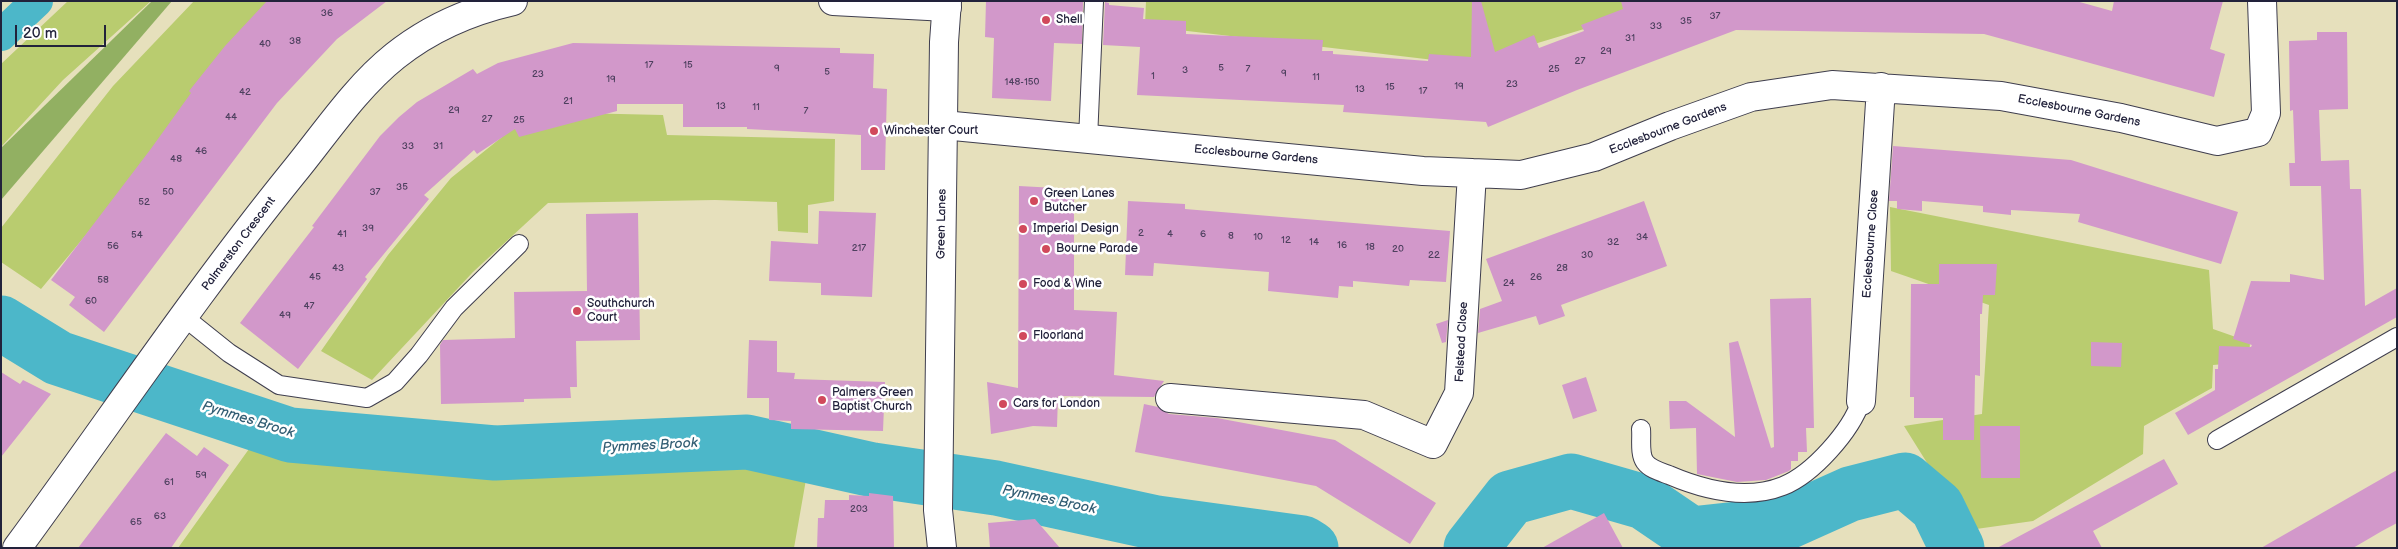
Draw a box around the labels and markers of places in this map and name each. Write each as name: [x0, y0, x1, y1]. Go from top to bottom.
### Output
place label: Shell: [1056, 13, 1082, 27]
marker: Shell: [1040, 14, 1052, 26]
place label: Winchester Court: [884, 124, 978, 138]
marker: Winchester Court: [868, 125, 880, 137]
place label: Green Lanes Butcher: [1044, 187, 1114, 215]
marker: Green Lanes Butcher: [1028, 195, 1040, 207]
place label: Imperial Design: [1033, 222, 1119, 236]
marker: Imperial Design: [1017, 223, 1029, 235]
place label: Bourne Parade: [1056, 242, 1138, 256]
marker: Bourne Parade: [1040, 243, 1052, 255]
place label: Food & Wine: [1033, 277, 1102, 291]
marker: Food & Wine: [1017, 278, 1029, 290]
place label: Southchurch Court: [587, 297, 655, 325]
marker: Southchurch Court: [571, 305, 583, 317]
place label: Floorland: [1033, 329, 1084, 343]
marker: Floorland: [1017, 330, 1029, 342]
place label: Palmers Green Baptist Church: [832, 386, 913, 414]
marker: Palmers Green Baptist Church: [816, 394, 828, 406]
place label: Cars for London: [1013, 397, 1100, 411]
marker: Cars for London: [997, 398, 1009, 410]

